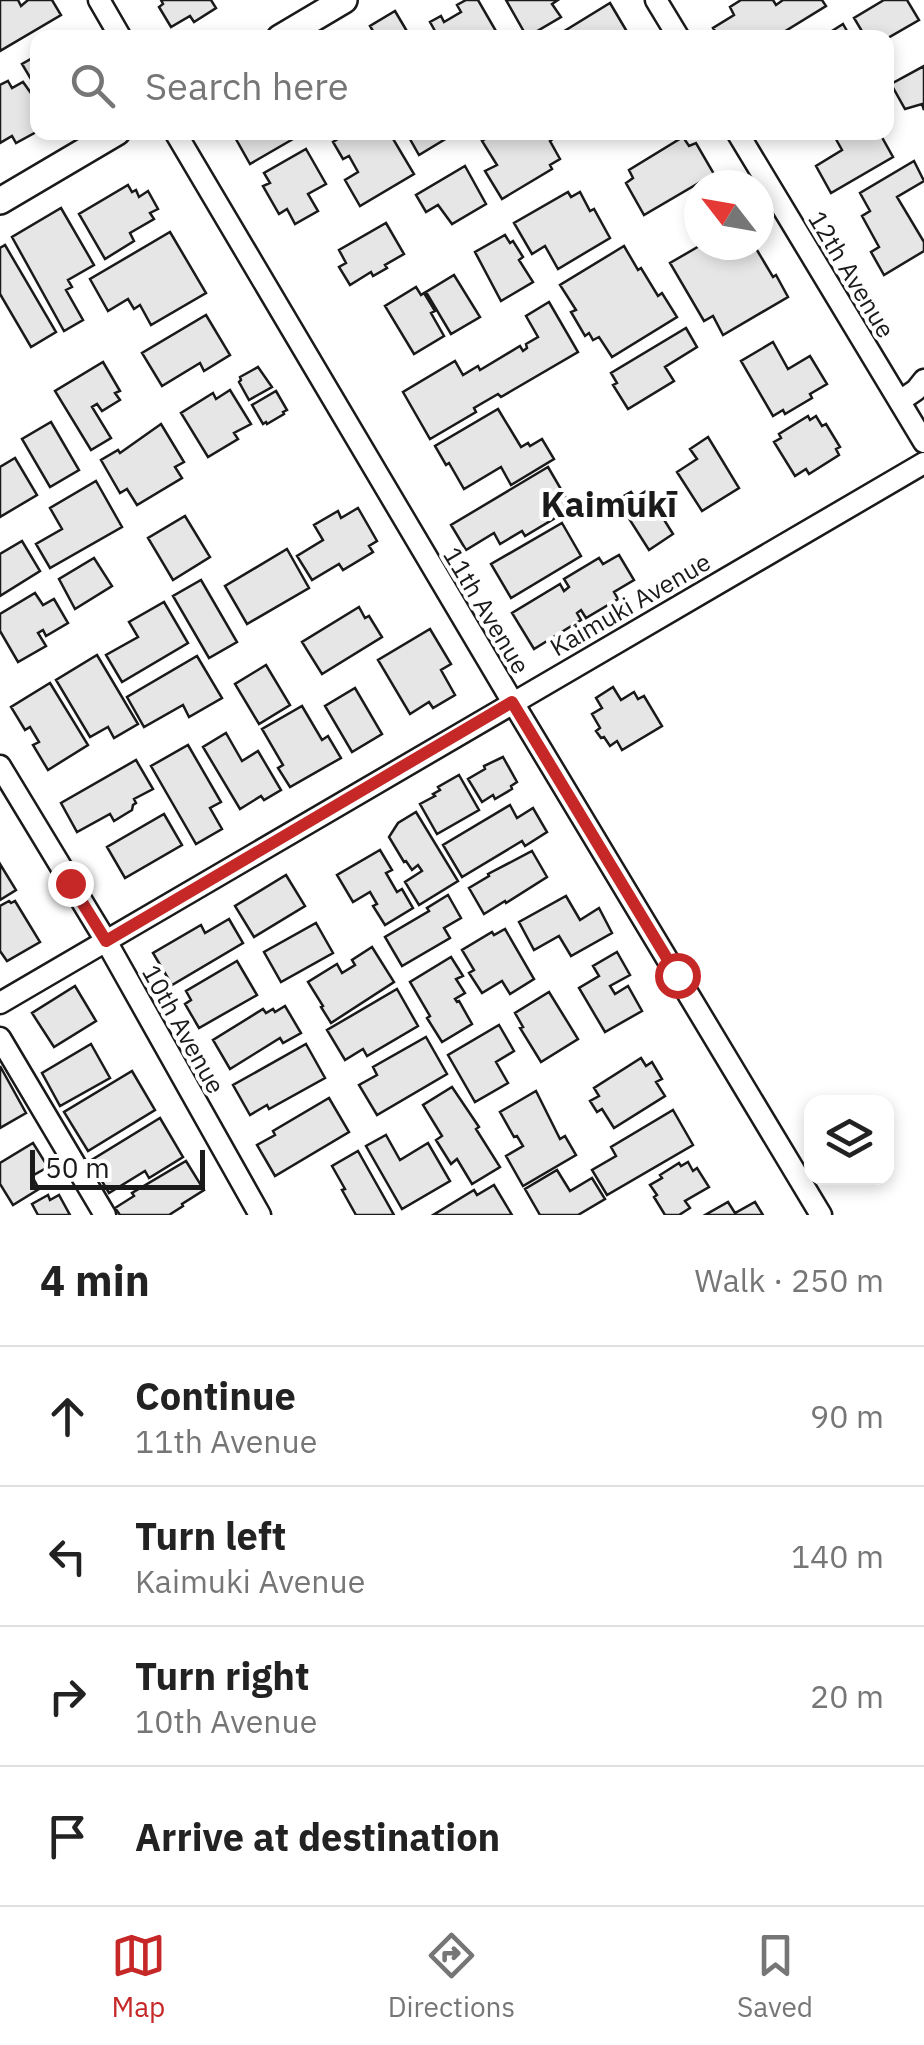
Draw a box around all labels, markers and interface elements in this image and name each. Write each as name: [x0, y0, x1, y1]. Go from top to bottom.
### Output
search box: [30, 30, 894, 140]
icon: search: [65, 58, 120, 113]
text: Search here: [145, 61, 349, 110]
north arrow: [684, 170, 774, 260]
street label: 12th Avenue: [801, 204, 903, 344]
district label: Kaimukī: [541, 481, 678, 527]
street label: 11th Avenue: [436, 540, 538, 680]
street label: Kaimuki Avenue: [544, 545, 716, 663]
route end: [48, 861, 94, 907]
route start: [655, 953, 701, 999]
street label: 10th Avenue: [135, 959, 233, 1099]
map controls: [804, 1095, 894, 1185]
button: layers: [804, 1095, 894, 1185]
scale bar: [30, 1145, 205, 1190]
text: 50 m: [45, 1149, 110, 1186]
text: 4 min: [40, 1253, 150, 1308]
text: Walk · 250 m: [695, 1259, 884, 1301]
text: Continue: [135, 1371, 296, 1420]
icon: ahead: [40, 1389, 95, 1444]
text: 90 m: [810, 1395, 884, 1437]
text: 11th Avenue: [135, 1420, 317, 1462]
text: Turn left: [135, 1511, 286, 1560]
icon: left: [40, 1529, 95, 1584]
text: 140 m: [791, 1535, 884, 1577]
text: Kaimuki Avenue: [135, 1560, 365, 1602]
text: Turn right: [135, 1651, 310, 1700]
icon: right: [40, 1669, 95, 1724]
text: 20 m: [810, 1675, 884, 1717]
text: 10th Avenue: [135, 1700, 317, 1742]
icon: arrive: [40, 1809, 95, 1864]
text: Arrive at destination: [135, 1812, 500, 1861]
tab: Map: [111, 1928, 166, 2025]
tab: Directions: [388, 1928, 515, 2025]
tab: Saved: [737, 1928, 813, 2025]

